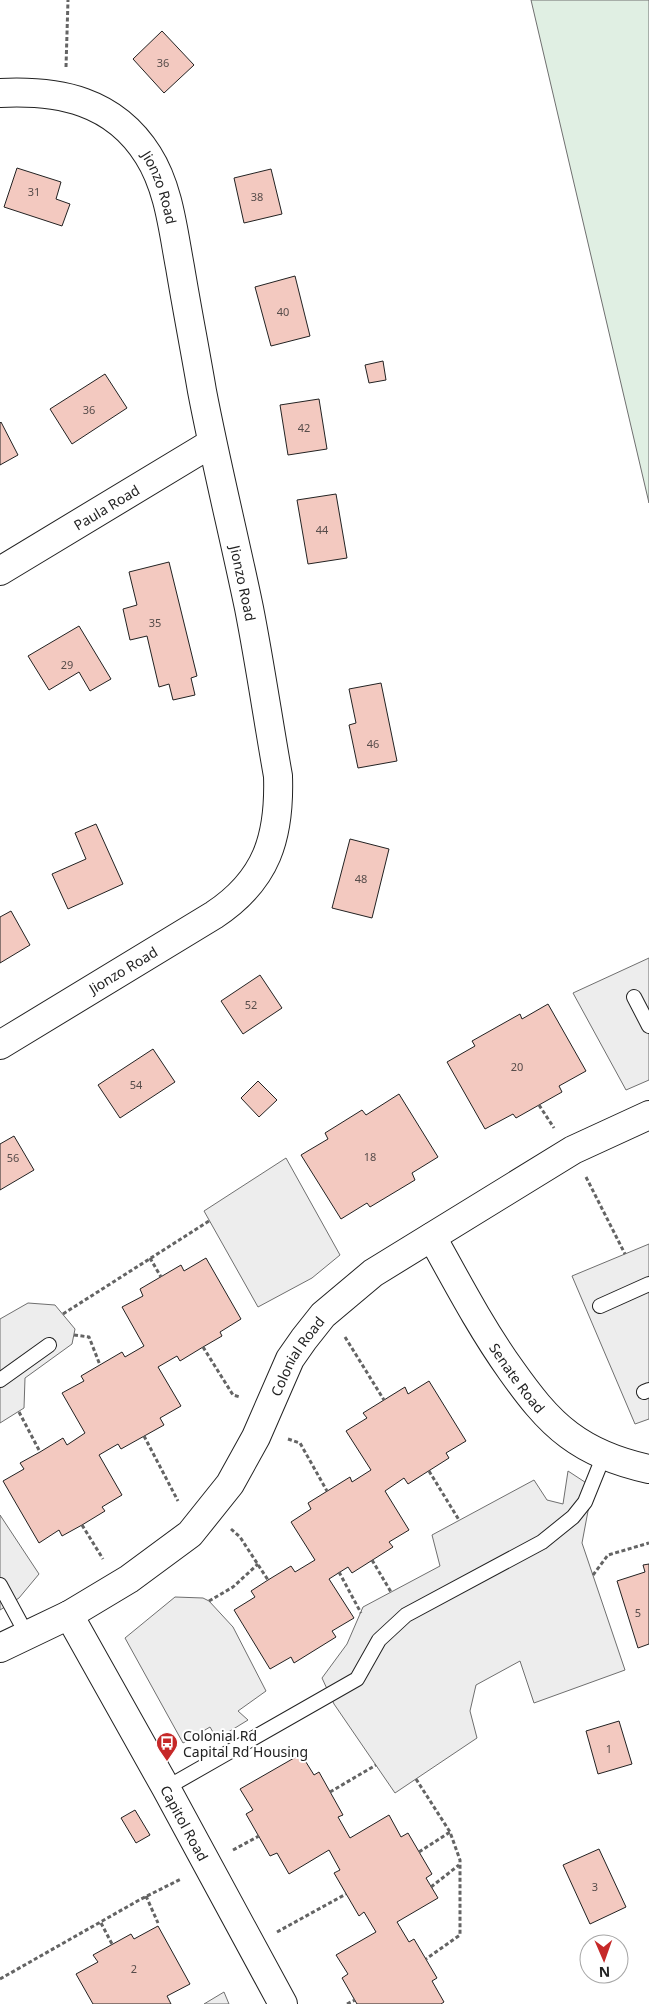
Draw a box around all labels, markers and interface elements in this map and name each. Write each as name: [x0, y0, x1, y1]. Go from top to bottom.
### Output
house number: 36: [157, 55, 169, 70]
street label: Jionzo Road: [137, 145, 182, 226]
house number: 31: [28, 184, 40, 199]
house number: 38: [251, 189, 263, 204]
house number: 40: [277, 304, 289, 319]
house number: 36: [83, 402, 95, 417]
house number: 42: [298, 420, 310, 435]
street label: Paula Road: [70, 480, 143, 534]
house number: 44: [316, 522, 329, 537]
street label: Jionzo Road: [226, 542, 261, 623]
house number: 35: [149, 615, 161, 630]
house number: 29: [61, 657, 73, 672]
house number: 46: [367, 736, 379, 751]
house number: 48: [355, 871, 367, 886]
street label: Jionzo Road: [83, 942, 161, 999]
house number: 52: [245, 997, 257, 1012]
house number: 20: [511, 1059, 523, 1074]
house number: 54: [130, 1077, 143, 1092]
house number: 18: [364, 1149, 376, 1164]
house number: 56: [7, 1150, 19, 1165]
street label: Colonial Road: [266, 1312, 328, 1399]
street label: Senate Road: [486, 1339, 550, 1417]
house number: 5: [635, 1605, 641, 1620]
place label: Colonial Rd Capital Rd Housing: [183, 1726, 308, 1761]
bus stop icon: Colonial Rd Capital Rd Housing: [155, 1731, 179, 1762]
house number: 1: [606, 1741, 612, 1756]
street label: Capitol Road: [157, 1782, 213, 1864]
house number: 3: [592, 1879, 598, 1894]
north arrow: [579, 1934, 629, 1984]
house number: 2: [131, 1961, 137, 1976]
text: N: [598, 1963, 610, 1982]

